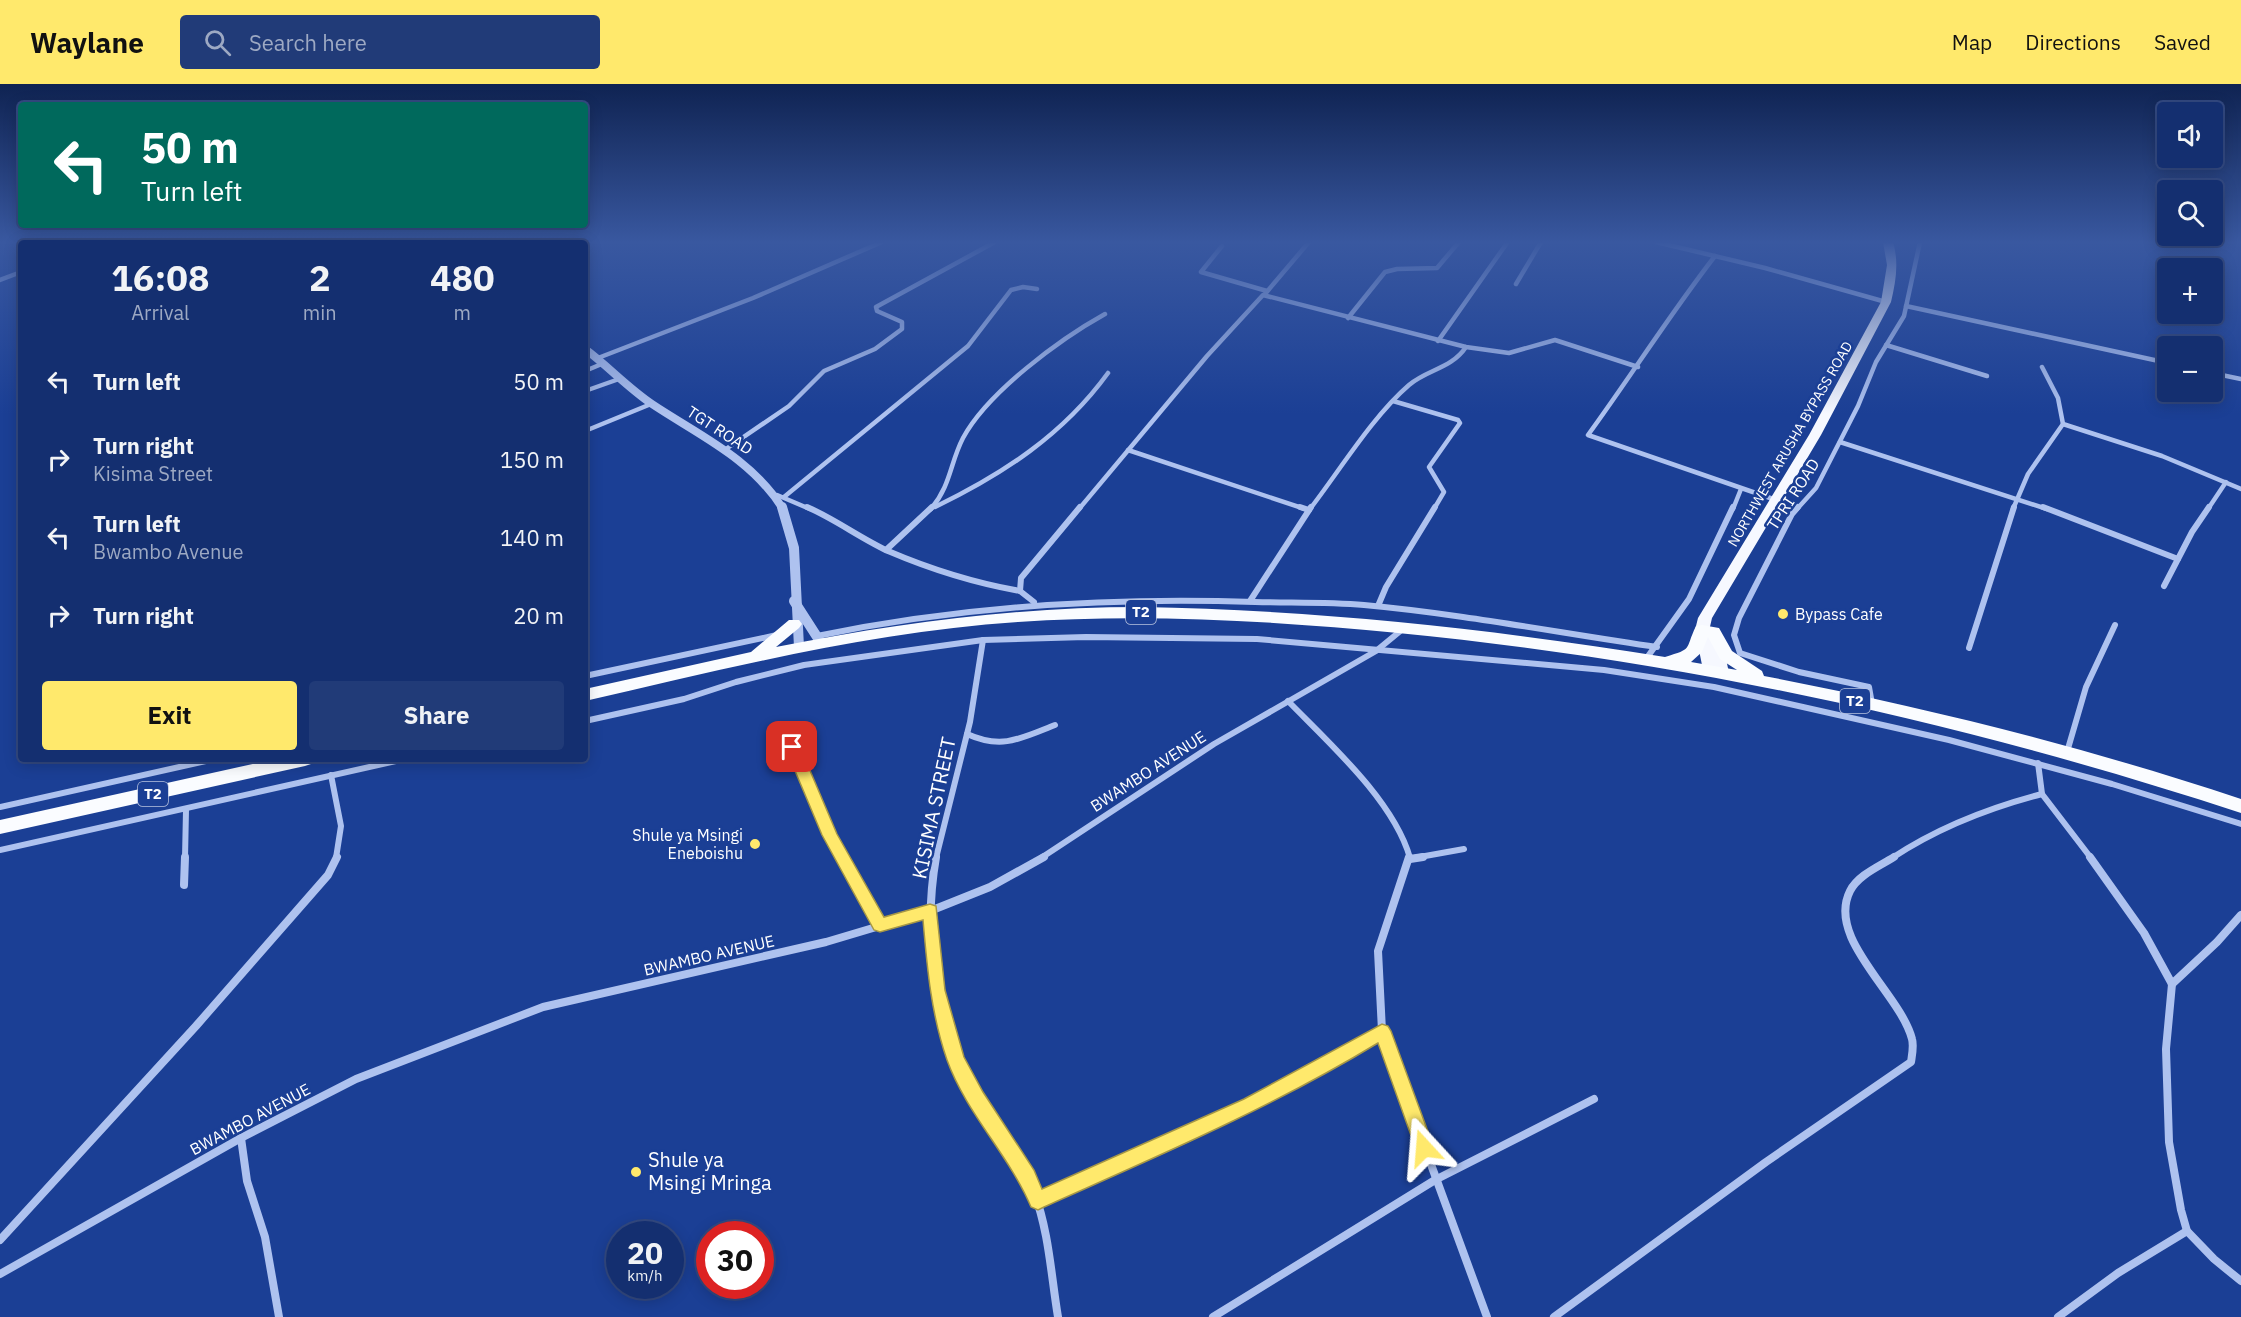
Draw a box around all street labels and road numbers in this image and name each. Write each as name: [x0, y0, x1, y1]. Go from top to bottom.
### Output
street label: NORTHWEST ARUSHA BYPASS ROAD: [1724, 338, 1856, 550]
street label: TGT ROAD: [683, 401, 757, 459]
street label: TPRI ROAD: [1762, 454, 1824, 534]
road number: T2: [1126, 600, 1156, 624]
road number: T2: [1840, 689, 1870, 713]
street label: BWAMBO AVENUE: [1087, 726, 1209, 816]
street label: KISIMA STREET: [905, 734, 962, 881]
road number: T2: [138, 782, 168, 806]
street label: BWAMBO AVENUE: [642, 930, 776, 980]
street label: BWAMBO AVENUE: [186, 1079, 314, 1159]

